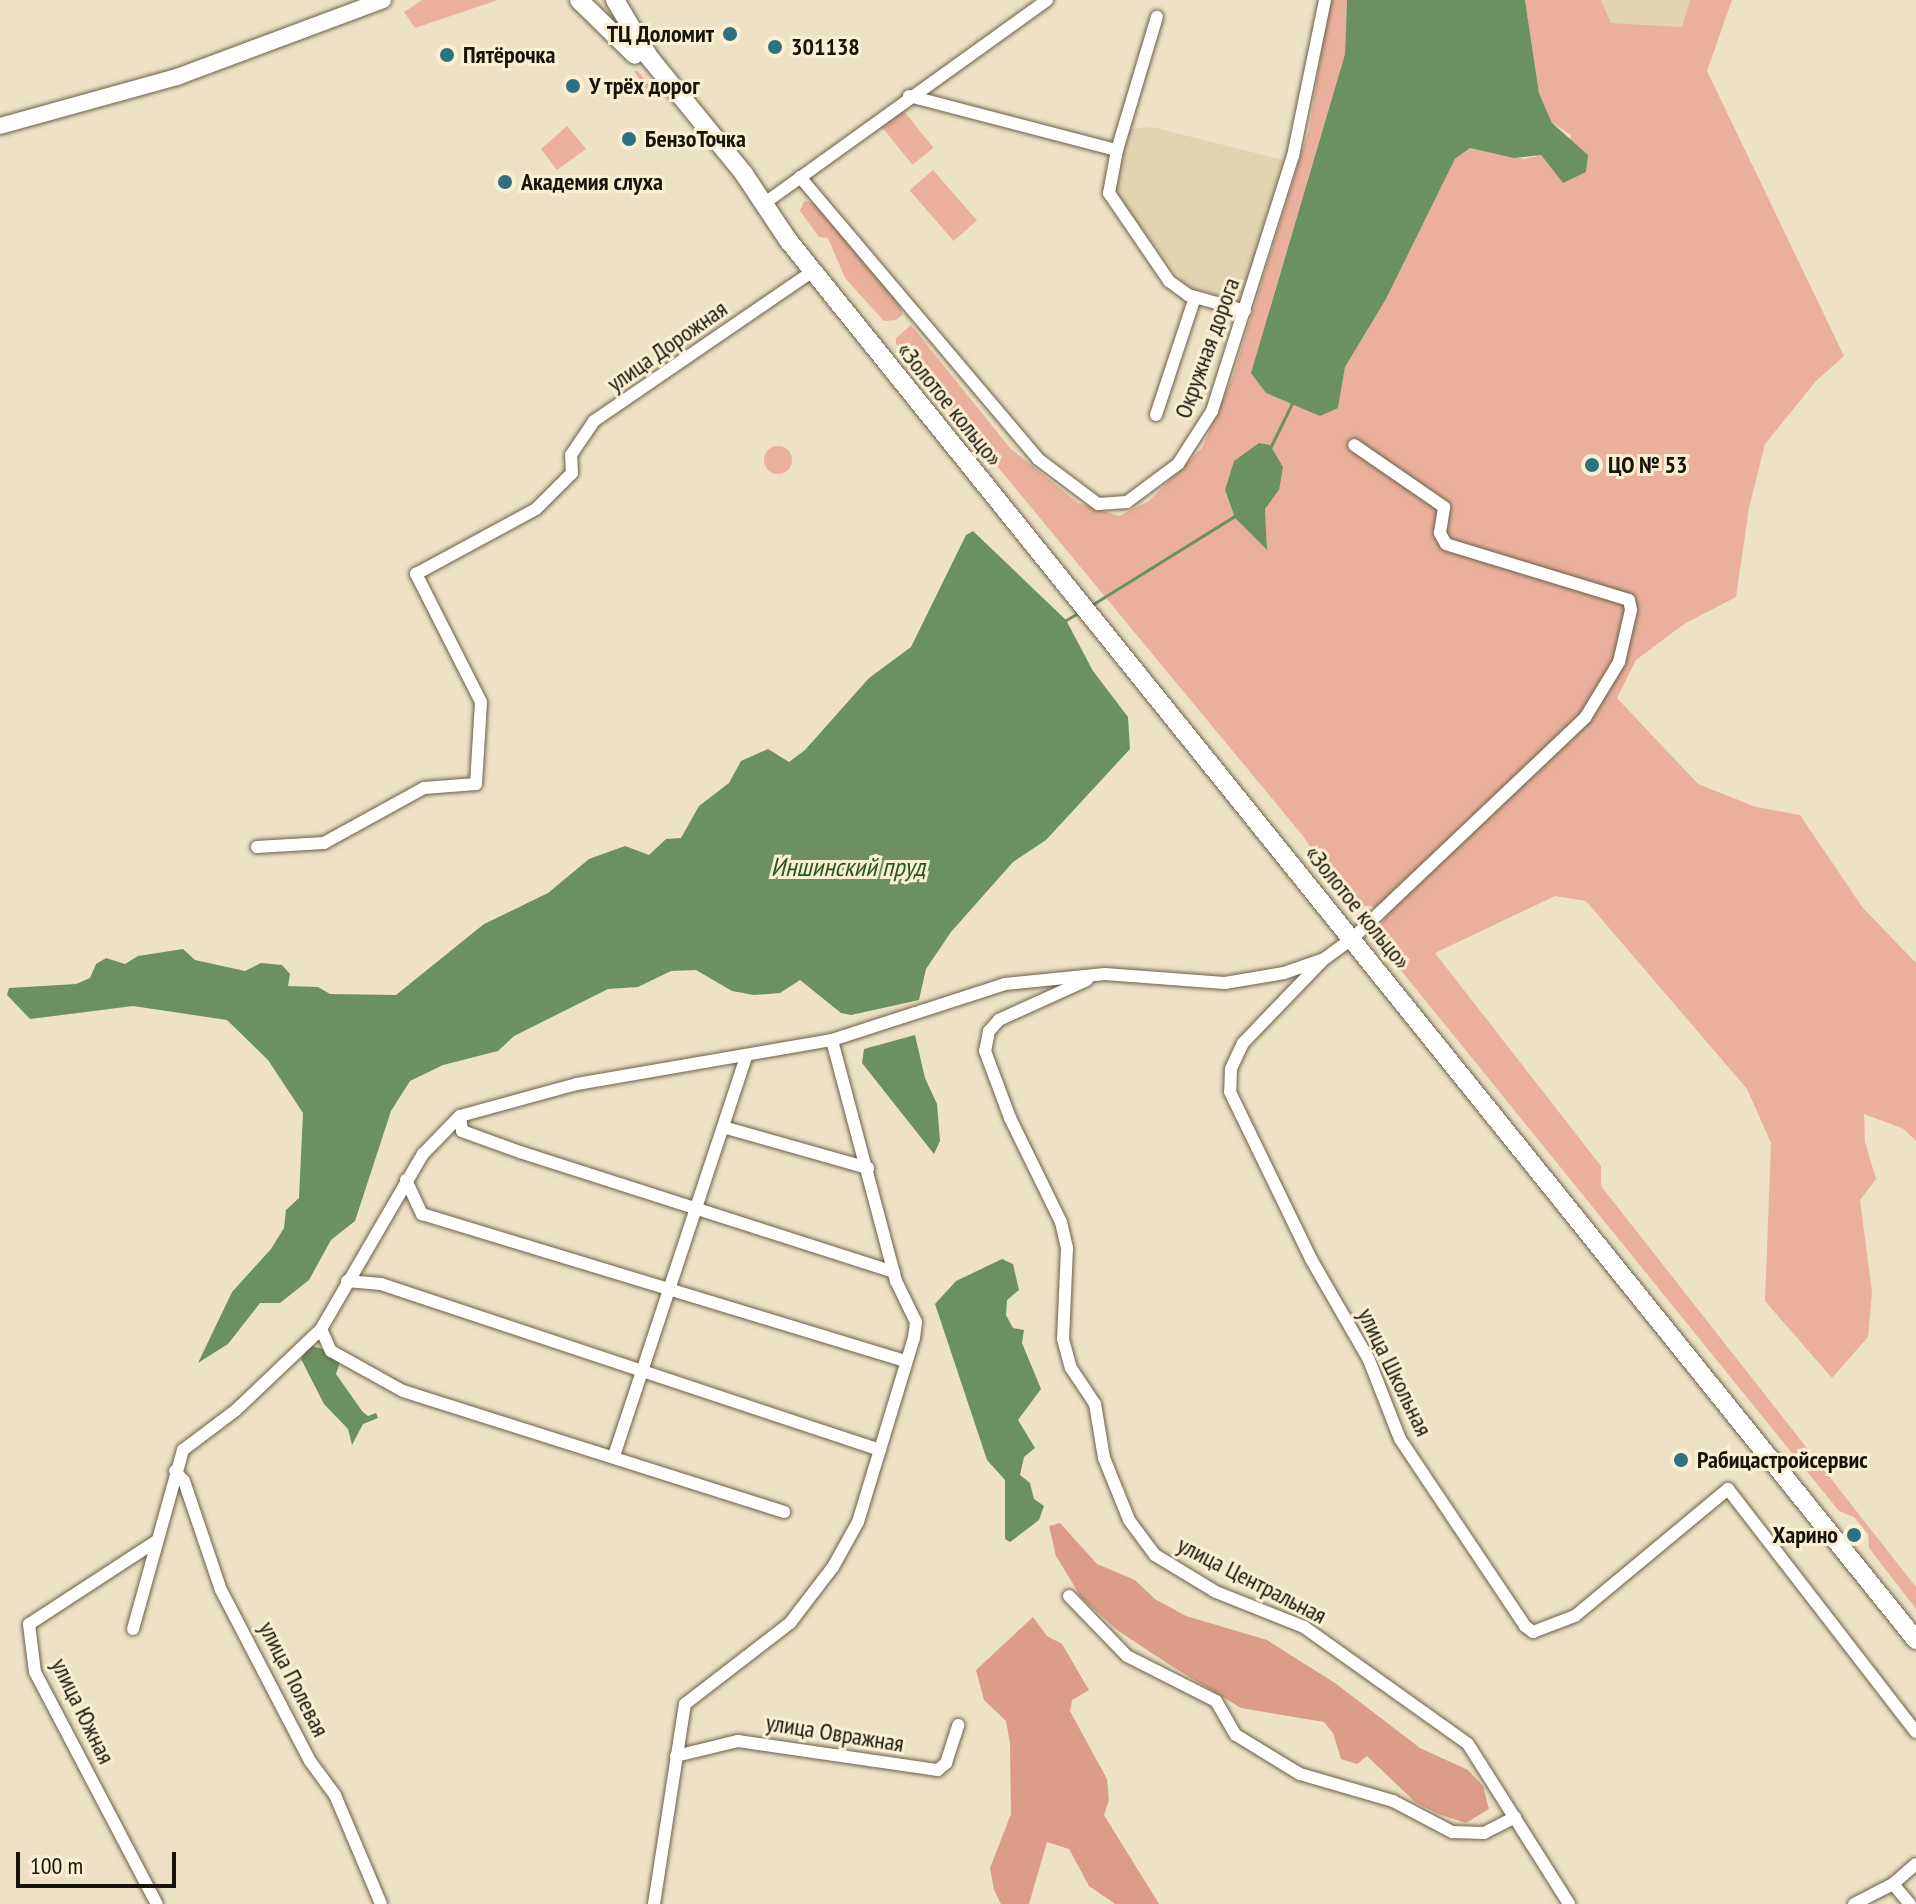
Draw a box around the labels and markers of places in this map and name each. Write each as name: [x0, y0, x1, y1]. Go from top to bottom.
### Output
place label: ТЦ Доломит: [607, 20, 714, 48]
marker: ТЦ Доломит: [721, 25, 739, 43]
place label: 301138: [791, 33, 860, 61]
marker: 301138: [766, 38, 784, 56]
place label: Пятёрочка: [463, 41, 555, 69]
marker: Пятёрочка: [438, 46, 456, 64]
place label: У трёх дорог: [589, 72, 701, 100]
marker: У трёх дорог: [564, 77, 582, 95]
place label: БензоТочка: [645, 125, 746, 153]
marker: БензоТочка: [620, 130, 638, 148]
place label: Академия слуха: [521, 168, 663, 196]
marker: Академия слуха: [496, 173, 514, 191]
place label: ЦО № 53: [1608, 451, 1688, 479]
marker: ЦО № 53: [1583, 456, 1601, 474]
place label: Рабицастройсервис: [1697, 1446, 1868, 1474]
marker: Рабицастройсервис: [1672, 1451, 1690, 1469]
place label: Харино: [1773, 1521, 1838, 1549]
marker: Харино: [1845, 1526, 1863, 1544]

